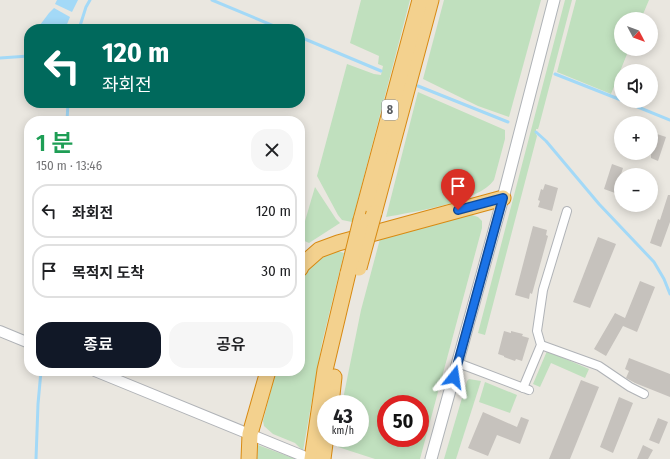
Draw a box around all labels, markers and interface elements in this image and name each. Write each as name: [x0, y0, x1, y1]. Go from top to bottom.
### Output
north arrow: [614, 12, 658, 56]
map controls: [614, 12, 658, 212]
text: 120 m: [102, 36, 169, 69]
icon: left: [36, 40, 88, 92]
button: sound: [614, 64, 658, 108]
text: 좌회전: [102, 74, 152, 96]
road number: 8: [382, 100, 398, 120]
button: +: [614, 116, 658, 160]
text: 1 분: [36, 129, 73, 157]
button: close: [251, 129, 293, 171]
text: 150 m · 13:46: [36, 158, 102, 173]
button: −: [614, 168, 658, 212]
pin: [441, 169, 475, 210]
icon: arrive: [447, 175, 469, 197]
icon: left: [38, 200, 60, 222]
text: 120 m: [256, 202, 291, 220]
text: 좌회전: [72, 204, 113, 222]
icon: arrive: [38, 260, 60, 282]
text: 30 m: [261, 262, 291, 280]
text: 목적지 도착: [72, 264, 144, 282]
button: 종료: [36, 322, 161, 368]
button: 공유: [169, 322, 293, 368]
position arrow: [433, 356, 475, 398]
speed limit sign: 50: [377, 395, 429, 447]
text: 43: [333, 404, 353, 428]
text: km/h: [332, 425, 354, 437]

